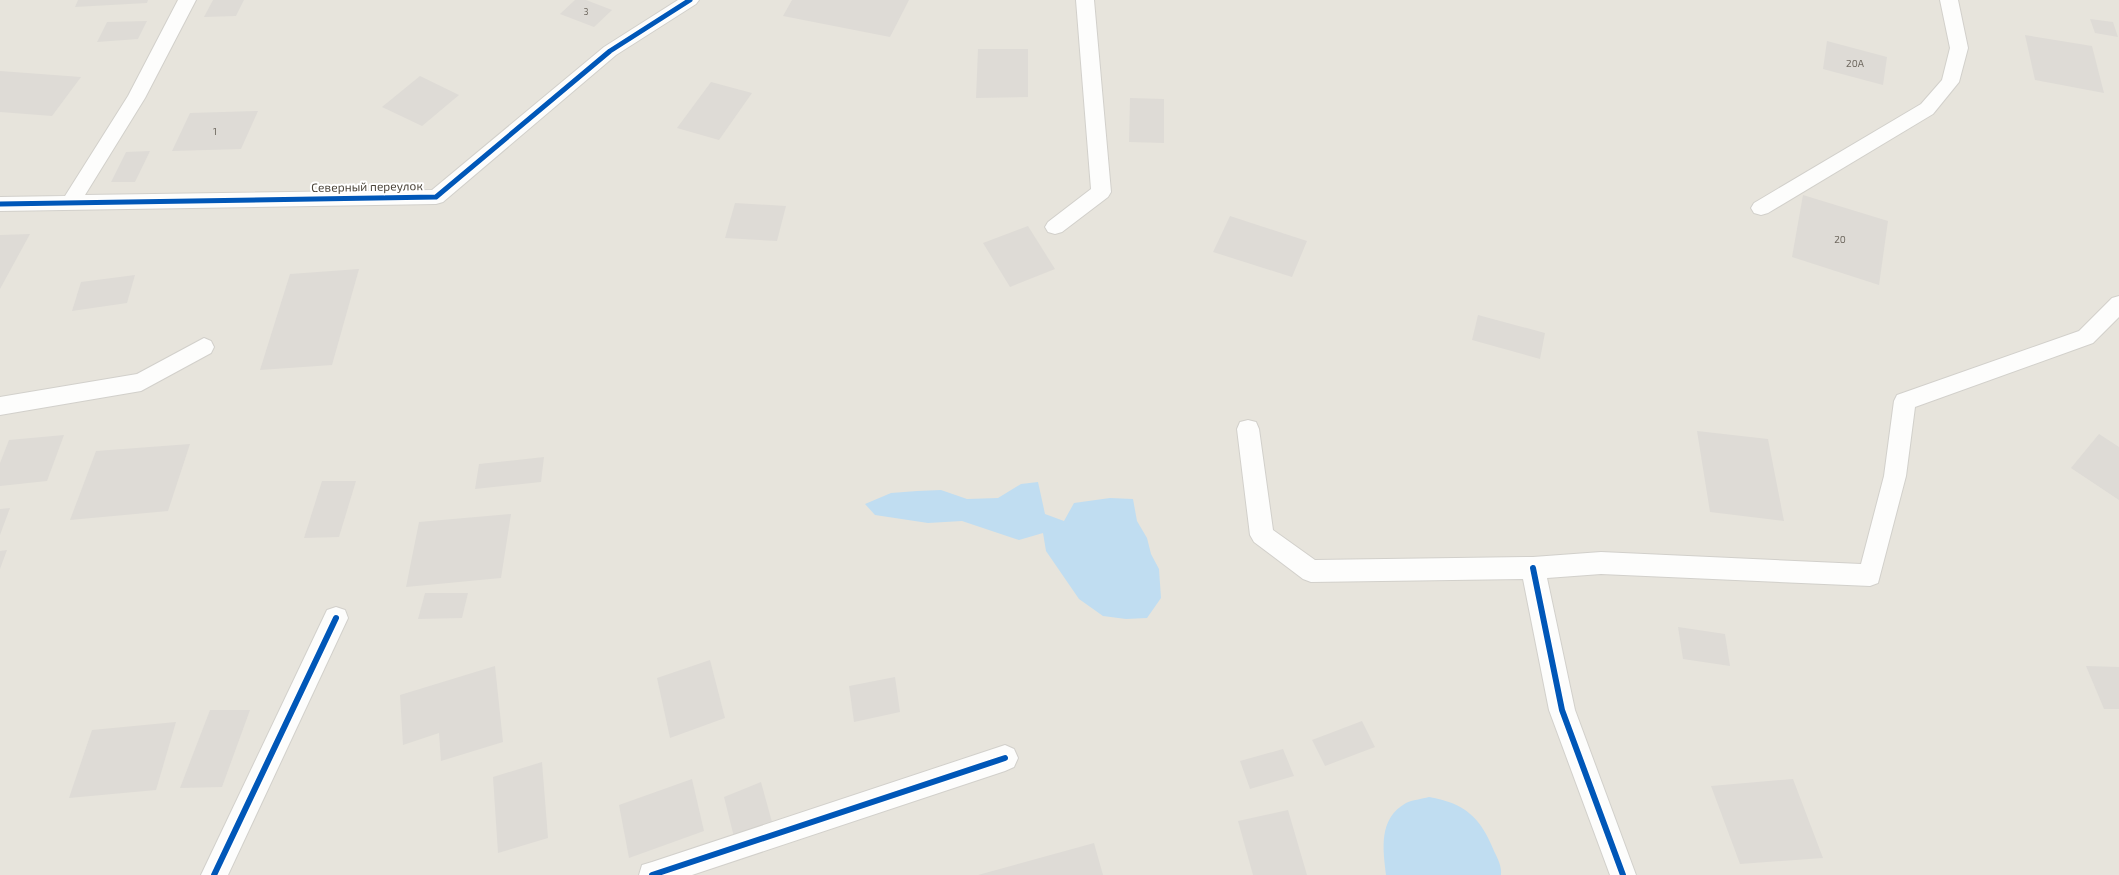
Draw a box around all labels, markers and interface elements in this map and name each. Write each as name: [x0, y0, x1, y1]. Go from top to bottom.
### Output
house number: 3: [583, 6, 589, 17]
house number: 20А: [1846, 57, 1865, 69]
house number: 1: [213, 125, 217, 137]
street label: Северный переулок: [311, 178, 423, 195]
house number: 20: [1834, 233, 1846, 245]

